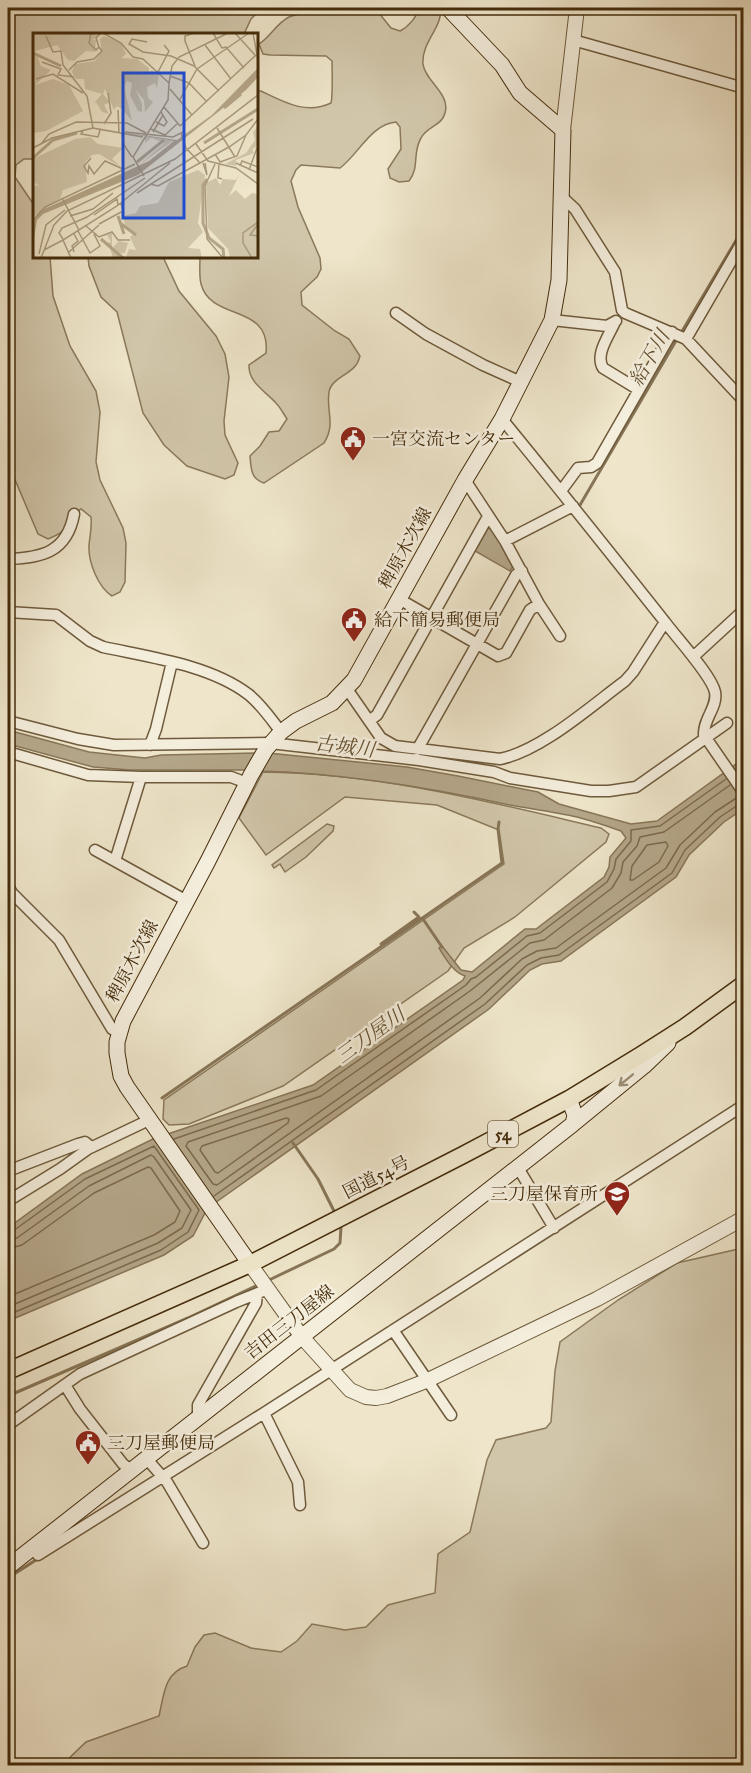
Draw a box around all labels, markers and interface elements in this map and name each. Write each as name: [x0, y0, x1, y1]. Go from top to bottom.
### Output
inset map: [33, 33, 258, 258]
water label: 給下川: [624, 324, 675, 390]
public building icon: 一宮交流センター: [338, 424, 368, 462]
place label: 一宮交流センター: [372, 428, 515, 450]
street label: 稗原木次線: [374, 503, 436, 593]
public building icon: 給下簡易郵便局: [339, 605, 369, 643]
place label: 給下簡易郵便局: [374, 609, 500, 631]
water label: 古城川: [314, 730, 378, 762]
street label: 稗原木次線: [101, 916, 163, 1006]
water label: 三刀屋川: [331, 1001, 411, 1068]
one-way arrow: [618, 1074, 634, 1087]
road number: 54: [488, 1121, 518, 1147]
street label: 国道54号: [339, 1151, 413, 1203]
school or university icon: 三刀屋保育所: [602, 1179, 632, 1217]
place label: 三刀屋保育所: [490, 1183, 598, 1205]
street label: 吉田三刀屋線: [240, 1280, 338, 1364]
public building icon: 三刀屋郵便局: [73, 1428, 103, 1466]
place label: 三刀屋郵便局: [107, 1432, 215, 1454]

